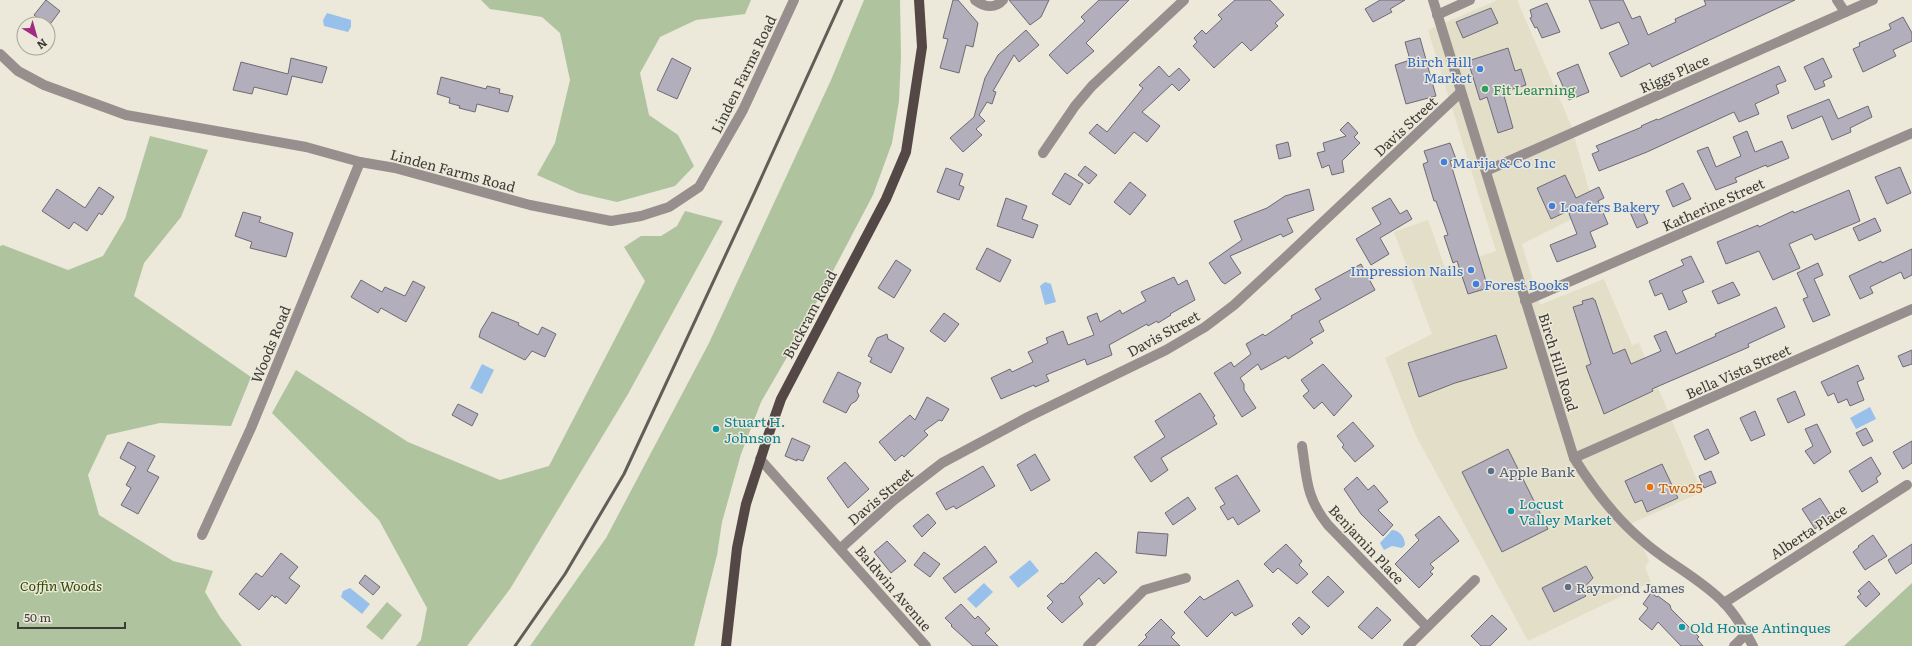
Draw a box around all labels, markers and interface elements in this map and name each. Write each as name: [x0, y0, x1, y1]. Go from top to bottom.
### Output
street label: Linden Farms Road: [706, 11, 780, 136]
north arrow: [16, 16, 56, 56]
text: N: [34, 36, 51, 54]
street label: Riggs Place: [1636, 49, 1712, 97]
place label: Birch Hill Market: [1407, 51, 1472, 87]
marker: Birch Hill Market: [1475, 64, 1485, 74]
place label: Fit Learning: [1493, 79, 1576, 99]
marker: Fit Learning: [1480, 84, 1490, 94]
street label: Davis Street: [1369, 91, 1441, 161]
street label: Linden Farms Road: [388, 144, 518, 196]
place label: Marija & Co Inc: [1452, 152, 1556, 172]
marker: Marija & Co Inc: [1439, 157, 1449, 167]
street label: Katherine Street: [1659, 172, 1768, 236]
place label: Loafers Bakery: [1560, 196, 1661, 216]
marker: Loafers Bakery: [1547, 201, 1557, 211]
place label: Impression Nails: [1350, 260, 1463, 280]
marker: Impression Nails: [1466, 265, 1476, 275]
street label: Buckram Road: [777, 266, 841, 362]
place label: Forest Books: [1484, 274, 1569, 294]
marker: Forest Books: [1471, 279, 1481, 289]
street label: Woods Road: [245, 302, 295, 386]
street label: Davis Street: [1123, 305, 1203, 361]
street label: Birch Hill Road: [1535, 310, 1584, 414]
street label: Bella Vista Street: [1682, 339, 1794, 403]
place label: Stuart H. Johnson: [724, 411, 786, 447]
marker: Stuart H. Johnson: [711, 424, 721, 434]
place label: Apple Bank: [1499, 461, 1575, 481]
street label: Davis Street: [843, 462, 917, 529]
marker: Apple Bank: [1486, 466, 1496, 476]
place label: Two25: [1658, 477, 1703, 497]
marker: Two25: [1645, 482, 1655, 492]
place label: Locust Valley Market: [1519, 493, 1612, 529]
street label: Alberta Place: [1766, 499, 1850, 563]
street label: Benjamin Place: [1325, 500, 1409, 588]
marker: Locust Valley Market: [1506, 506, 1516, 516]
street label: Baldwin Avenue: [851, 541, 937, 635]
park label: Coffin Woods: [20, 575, 102, 595]
place label: Raymond James: [1576, 577, 1684, 597]
marker: Raymond James: [1563, 582, 1573, 592]
scale bar: [18, 604, 125, 630]
text: 50 m: [24, 608, 51, 626]
place label: Old House Antinques: [1690, 617, 1830, 637]
marker: Old House Antinques: [1677, 622, 1687, 632]

